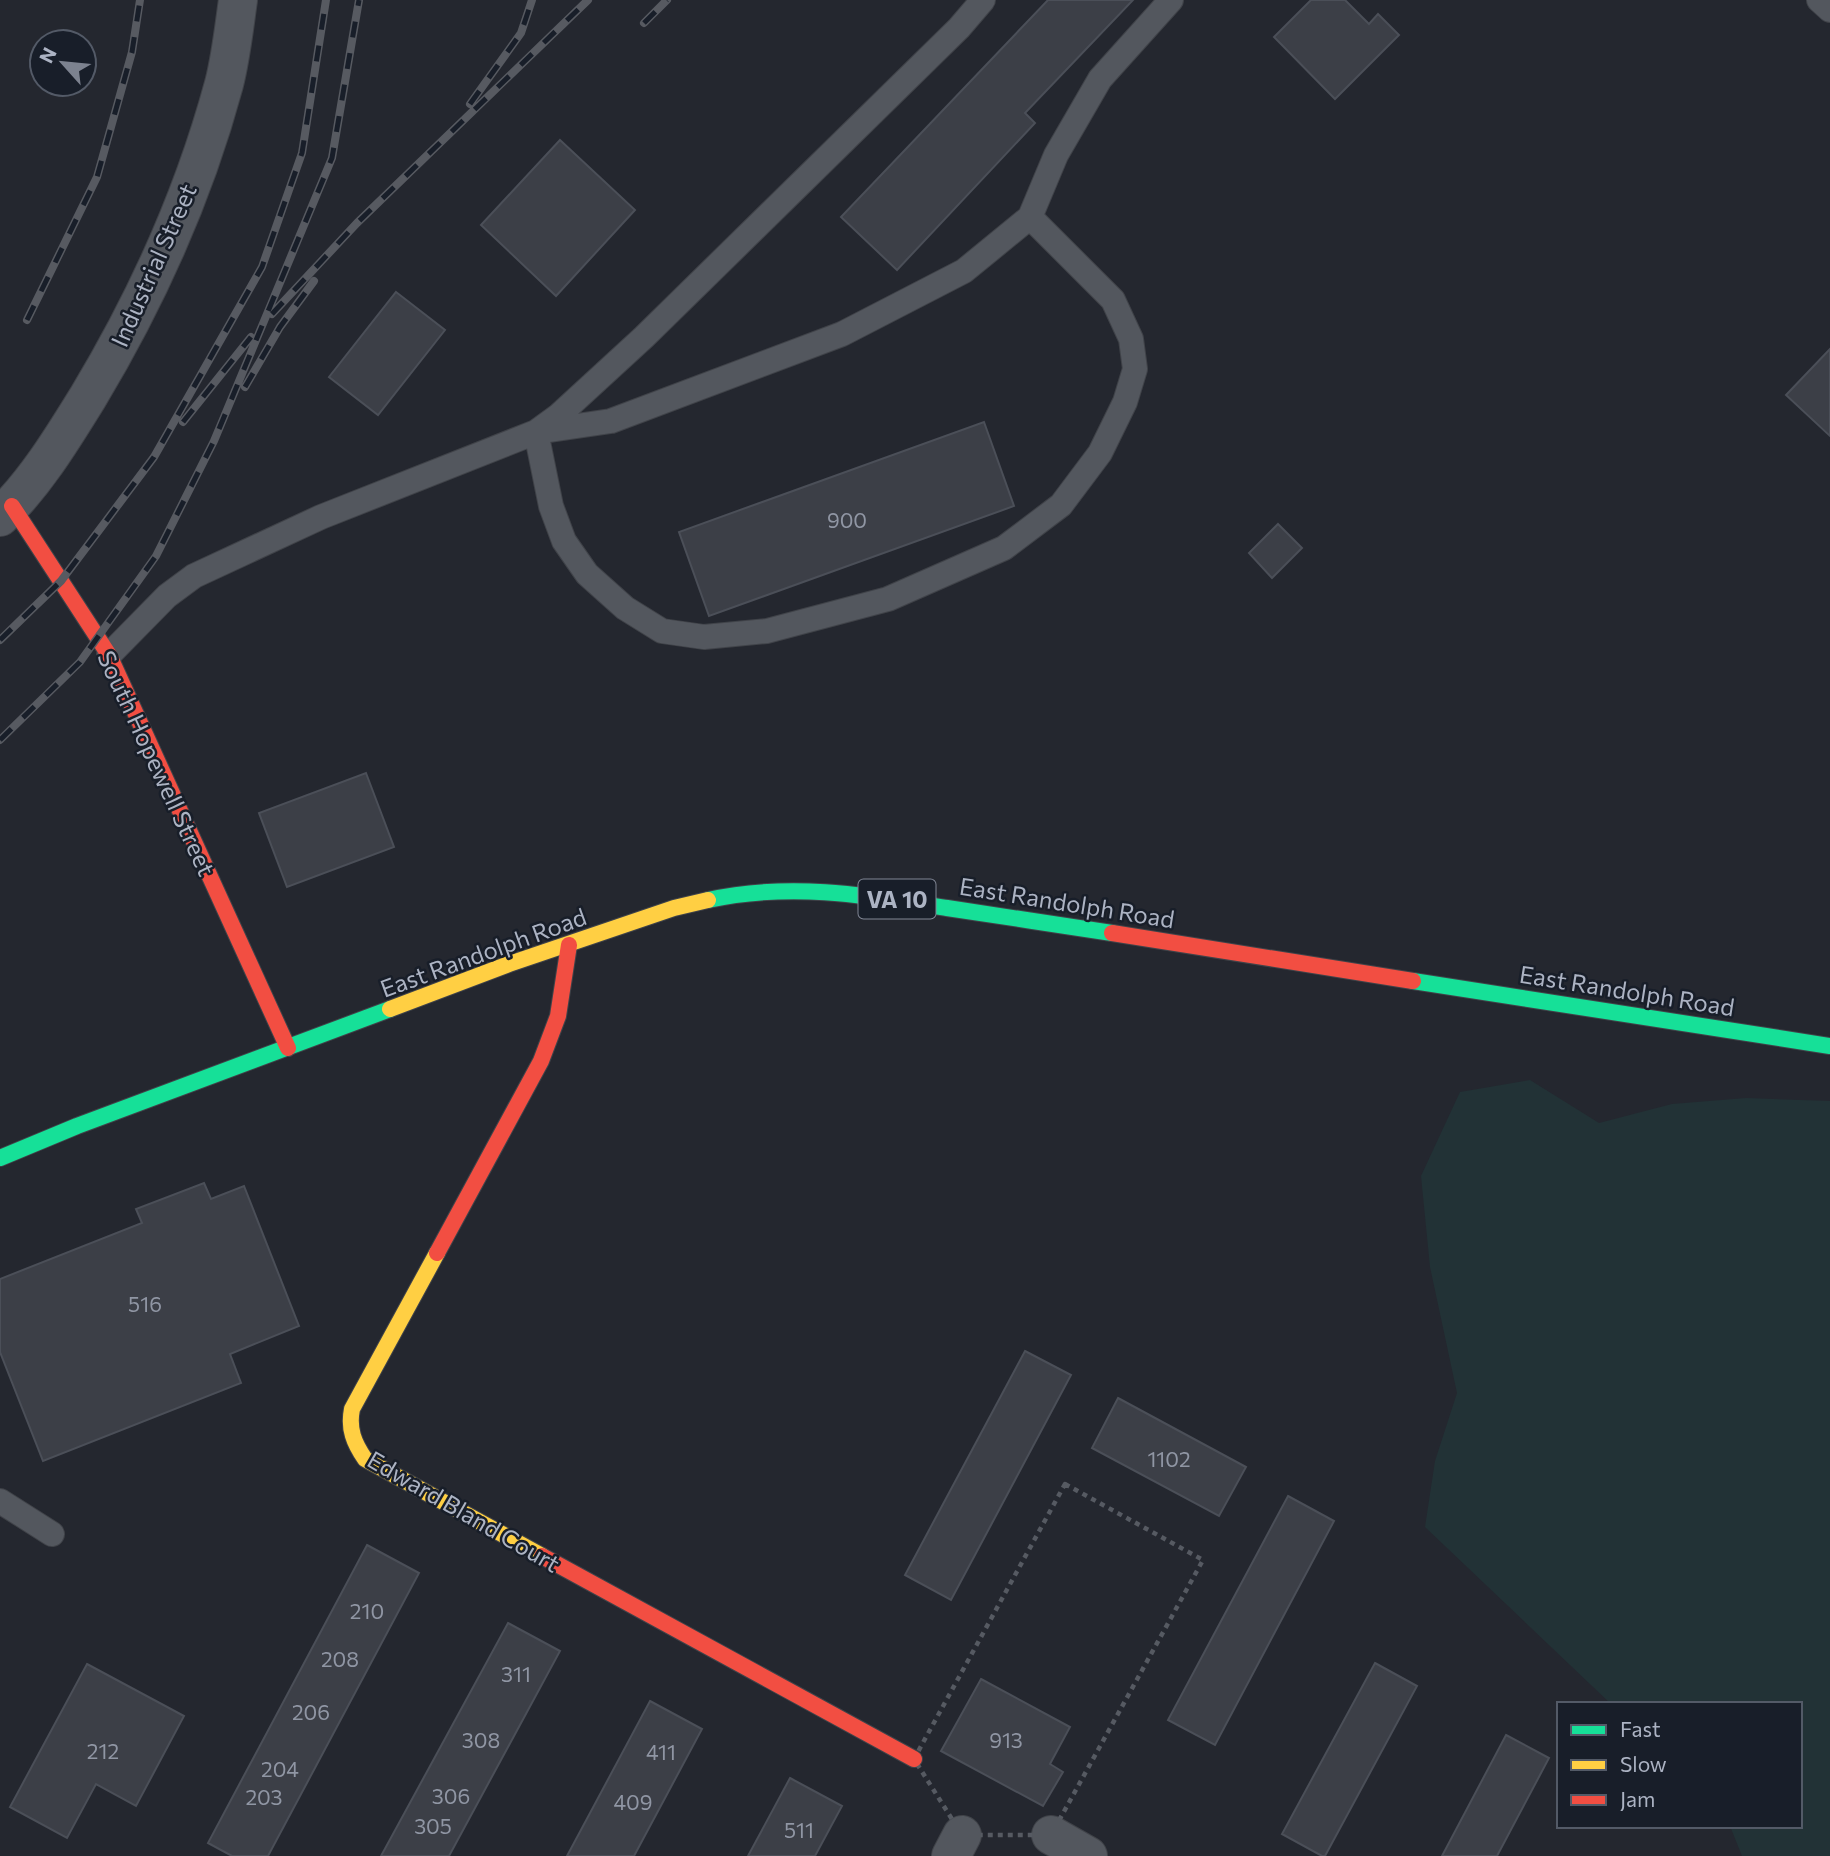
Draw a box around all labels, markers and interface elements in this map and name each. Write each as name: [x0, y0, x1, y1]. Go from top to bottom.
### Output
north arrow: [28, 28, 98, 98]
text: N: [34, 43, 61, 67]
street label: Industrial Street: [104, 179, 202, 351]
house number: 900: [827, 507, 867, 532]
street label: South Hopewell Street: [92, 646, 222, 880]
street label: East Randolph Road: [957, 871, 1177, 933]
road number: VA 10: [858, 879, 936, 918]
street label: East Randolph Road: [376, 901, 590, 1003]
street label: East Randolph Road: [1517, 959, 1737, 1021]
house number: 516: [128, 1291, 162, 1316]
street label: Edward Bland Court: [363, 1444, 565, 1578]
house number: 1102: [1147, 1446, 1191, 1471]
house number: 210: [350, 1598, 384, 1623]
house number: 208: [321, 1646, 359, 1671]
house number: 311: [501, 1661, 531, 1686]
house number: 206: [292, 1699, 330, 1724]
legend: [1557, 1702, 1802, 1828]
text: Fast: [1620, 1716, 1661, 1741]
house number: 308: [462, 1727, 500, 1752]
house number: 913: [989, 1727, 1023, 1752]
house number: 212: [87, 1738, 119, 1763]
house number: 411: [646, 1739, 676, 1764]
text: Slow: [1620, 1751, 1667, 1776]
house number: 204: [261, 1756, 299, 1781]
house number: 306: [432, 1783, 470, 1808]
house number: 203: [245, 1784, 283, 1809]
text: Jam: [1620, 1786, 1655, 1811]
house number: 409: [613, 1789, 653, 1814]
house number: 305: [414, 1813, 452, 1838]
house number: 511: [784, 1817, 814, 1842]

